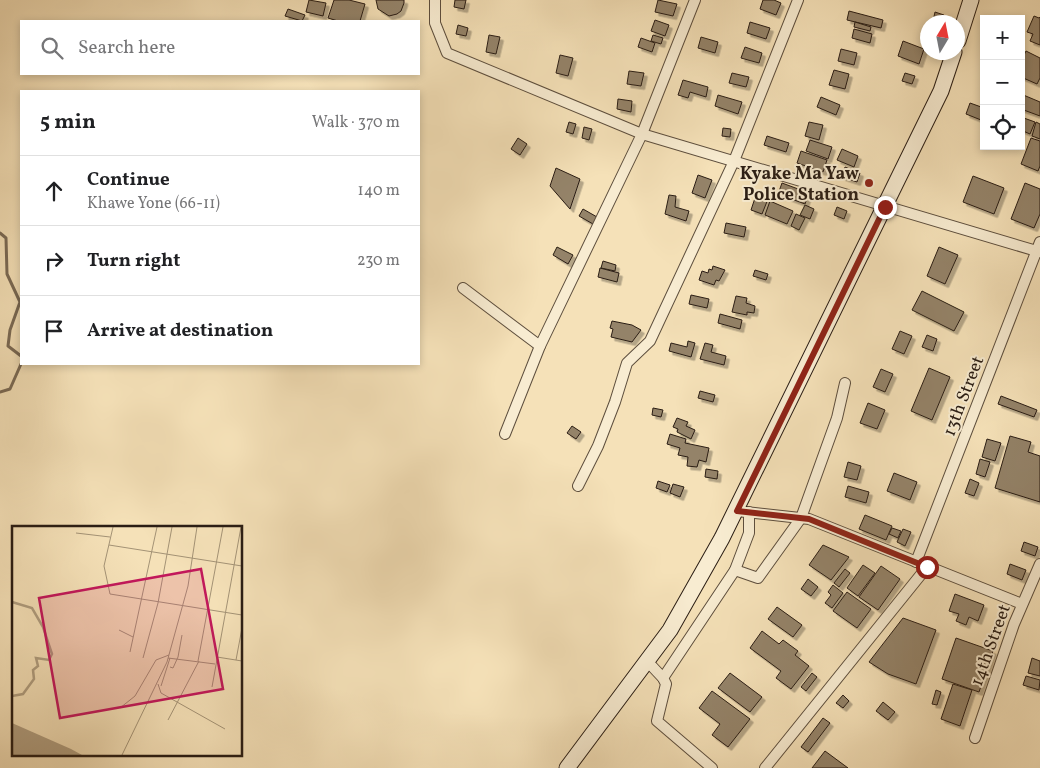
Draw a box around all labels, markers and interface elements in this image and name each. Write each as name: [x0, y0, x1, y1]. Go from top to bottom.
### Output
north arrow: [920, 15, 965, 60]
map controls: [980, 15, 1025, 150]
button: +: [980, 15, 1025, 60]
search box: [20, 20, 420, 75]
icon: search: [38, 34, 66, 62]
text: Search here: [78, 35, 175, 61]
button: −: [980, 60, 1025, 105]
button: locate: [980, 105, 1025, 150]
text: 5 min: [40, 108, 96, 137]
text: Walk · 370 m: [312, 112, 400, 134]
place label: Kyake Ma Yaw Police Station: [740, 162, 859, 208]
text: Continue: [87, 167, 170, 193]
icon: ahead: [40, 177, 68, 205]
marker: Kyake Ma Yaw Police Station: [863, 177, 875, 189]
text: 140 m: [358, 180, 400, 202]
text: Khawe Yone (66-11): [87, 193, 220, 215]
route end: [874, 196, 897, 219]
icon: right: [40, 247, 68, 275]
text: Turn right: [87, 248, 180, 274]
text: 230 m: [357, 250, 400, 272]
icon: arrive: [40, 317, 68, 345]
text: Arrive at destination: [87, 318, 273, 344]
street label: 13th Street: [938, 353, 991, 440]
inset map: [12, 526, 242, 756]
route start: [916, 556, 939, 579]
street label: 14th Street: [965, 601, 1018, 690]

